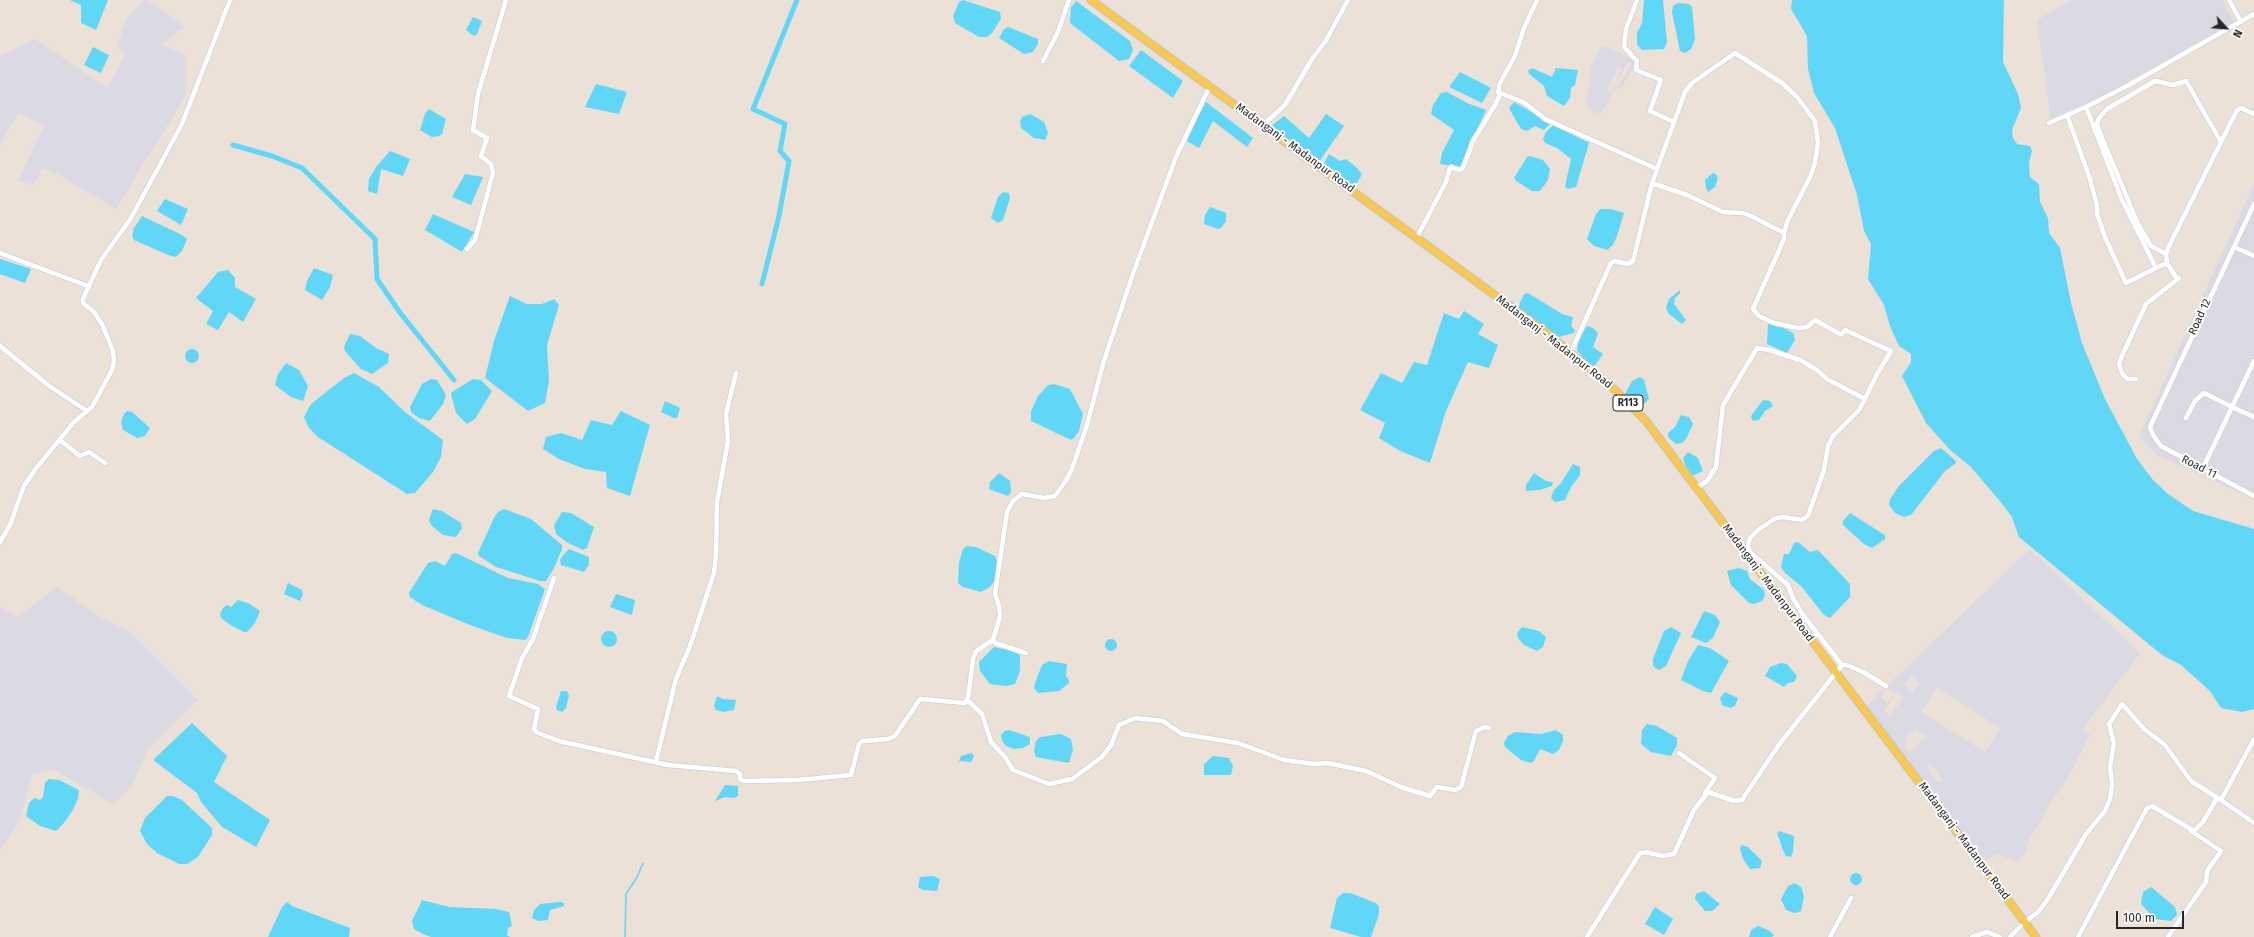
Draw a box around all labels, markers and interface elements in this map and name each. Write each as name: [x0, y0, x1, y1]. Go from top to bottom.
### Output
north arrow: [2206, 8, 2246, 48]
text: N: [2230, 27, 2245, 40]
street label: Madanganj - Madanpur Road: [1233, 100, 1357, 196]
street label: Madanganj - Madanpur Road: [1493, 293, 1615, 391]
street label: Road 12: [2186, 297, 2214, 337]
road number: R113: [1613, 395, 1643, 411]
street label: Road 11: [2179, 453, 2219, 481]
street label: Madanganj - Madanpur Road: [1719, 522, 1817, 644]
street label: Madanganj - Madanpur Road: [1915, 780, 2013, 902]
scale bar: [2118, 903, 2186, 929]
text: 100 m: [2123, 911, 2155, 925]

